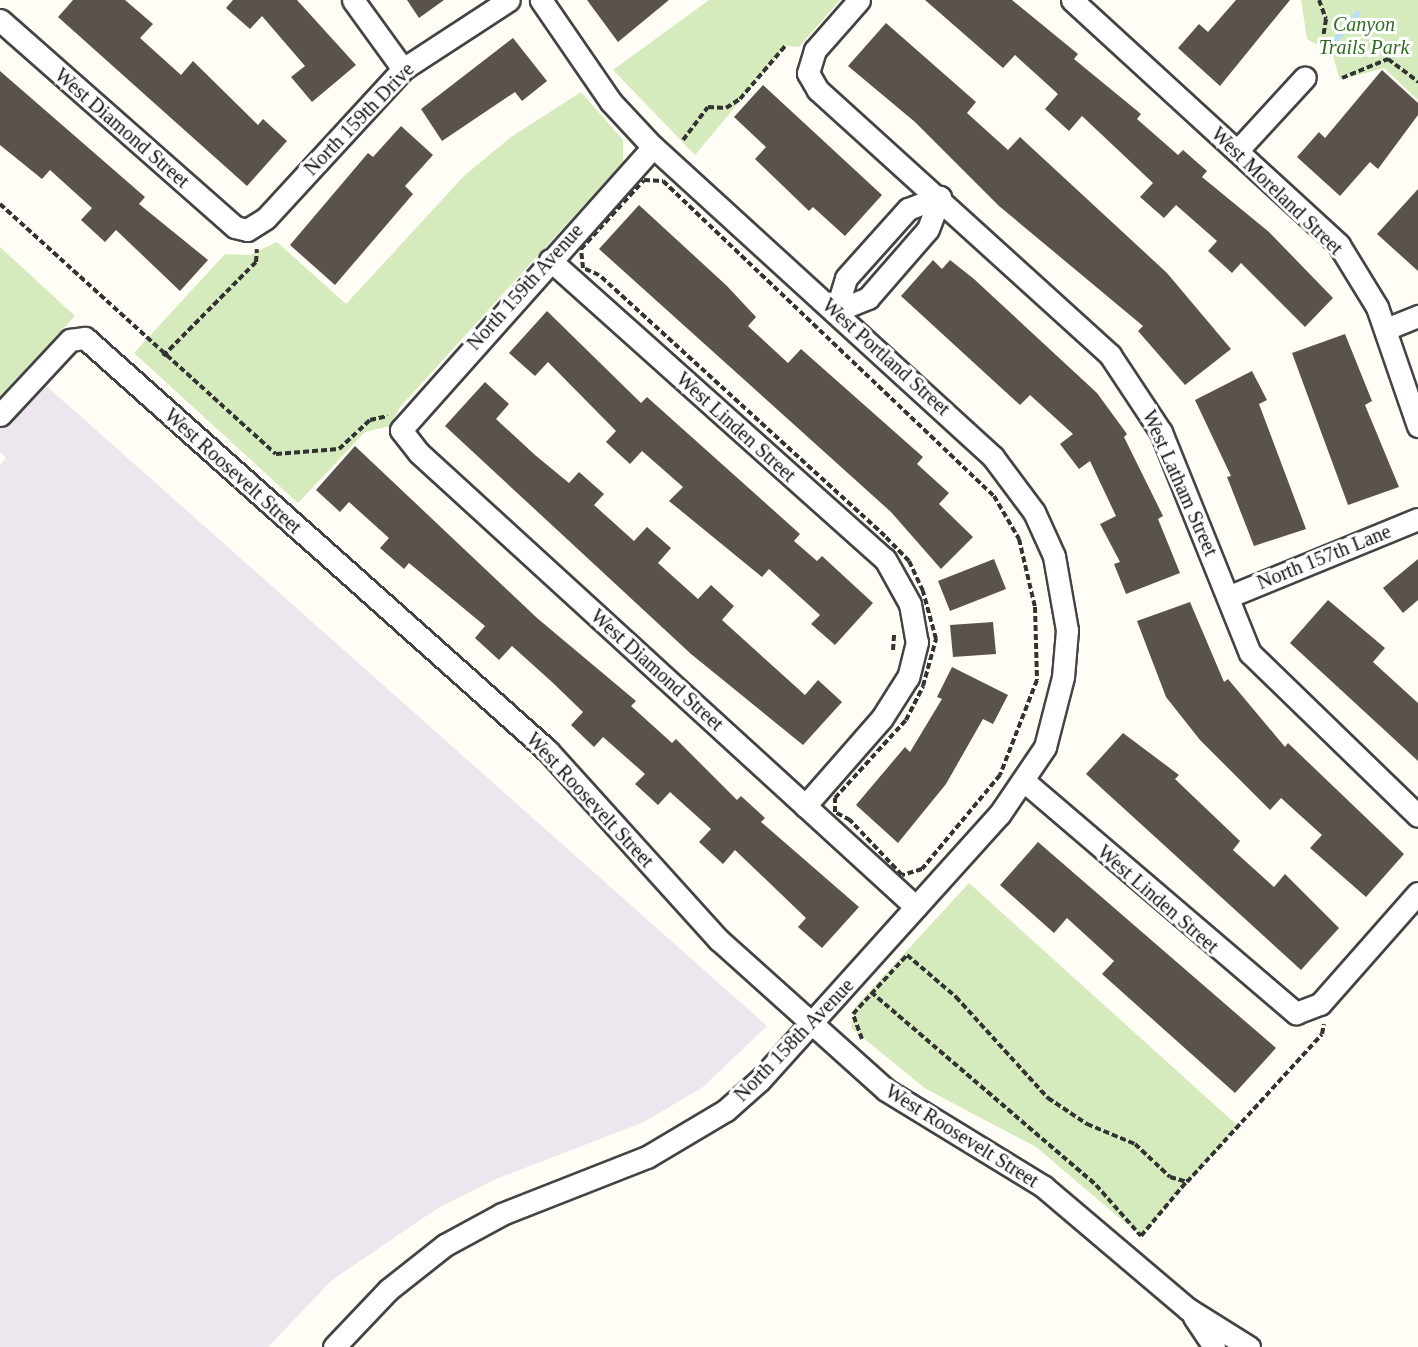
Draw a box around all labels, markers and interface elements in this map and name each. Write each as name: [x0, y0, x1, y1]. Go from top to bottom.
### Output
park label: Canyon Trails Park: [1319, 13, 1409, 60]
street label: North 159th Drive: [299, 58, 419, 180]
street label: West Diamond Street: [50, 63, 194, 193]
street label: West Moreland Street: [1206, 122, 1348, 260]
street label: North 159th Avenue: [462, 218, 588, 356]
street label: West Portland Street: [817, 293, 955, 421]
street label: West Linden Street: [671, 367, 801, 487]
street label: West Roosevelt Street: [160, 403, 306, 539]
street label: West Latham Street: [1137, 406, 1223, 560]
street label: North 157th Lane: [1254, 519, 1394, 595]
street label: West Diamond Street: [586, 604, 728, 736]
street label: West Roosevelt Street: [521, 727, 659, 873]
street label: West Linden Street: [1092, 840, 1224, 958]
street label: North 158th Avenue: [729, 973, 859, 1107]
street label: West Roosevelt Street: [881, 1079, 1043, 1193]

